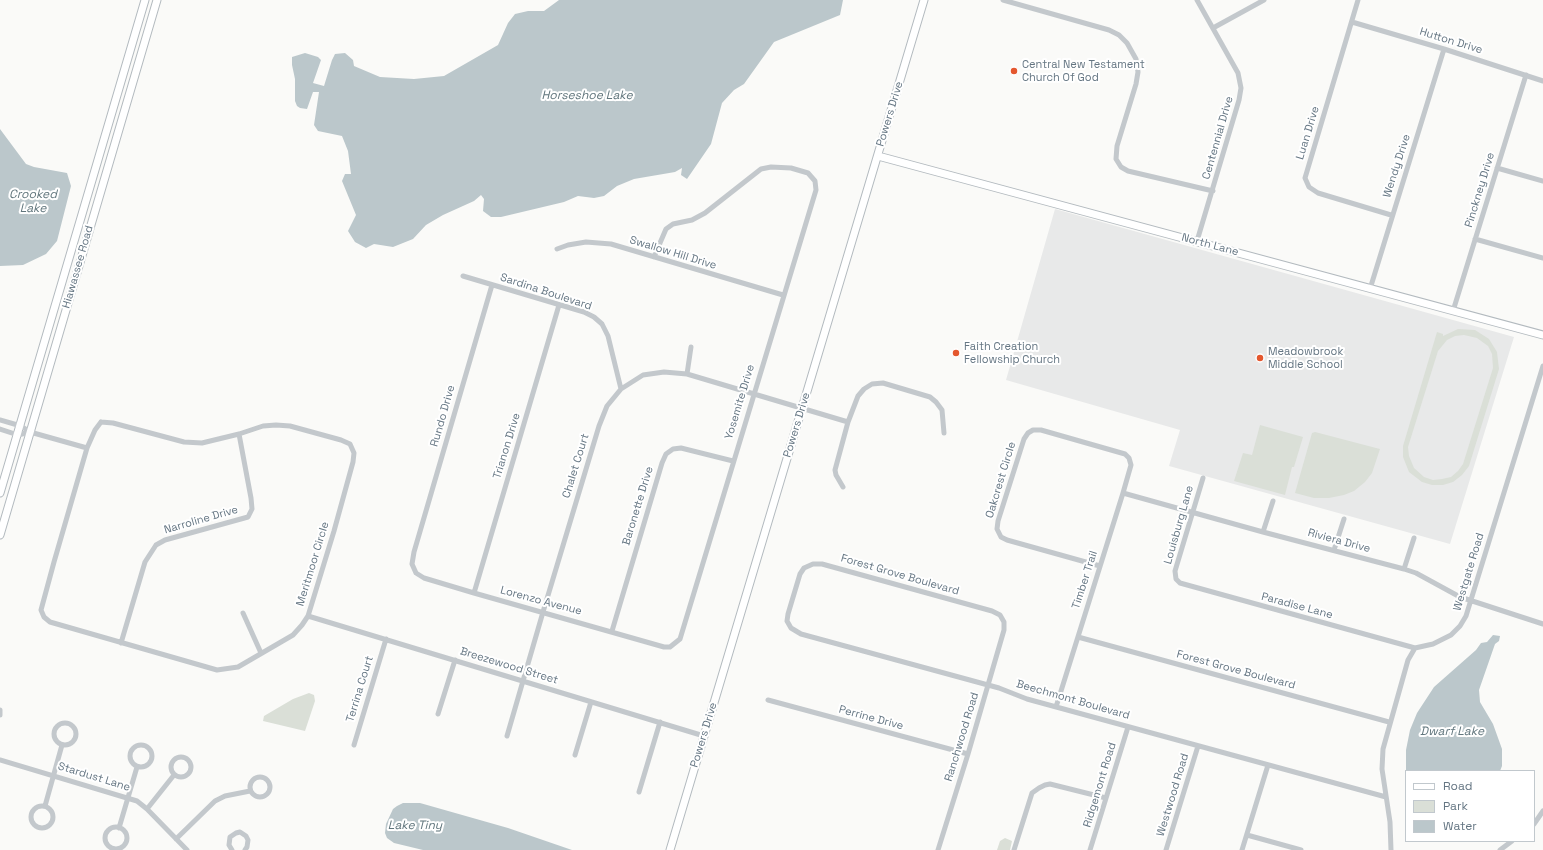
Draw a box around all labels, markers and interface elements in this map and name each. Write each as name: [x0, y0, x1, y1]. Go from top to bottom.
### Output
street label: Hutton Drive: [1418, 25, 1484, 57]
place label: Central New Testament Church Of God: [1022, 58, 1145, 84]
marker: Central New Testament Church Of God: [1009, 66, 1019, 76]
street label: Powers Drive: [874, 80, 906, 148]
water label: Horseshoe Lake: [541, 89, 633, 103]
street label: Centennial Drive: [1200, 95, 1236, 181]
street label: Luan Drive: [1294, 105, 1322, 161]
street label: Wendy Drive: [1381, 133, 1413, 199]
street label: Pinckney Drive: [1462, 151, 1498, 229]
water label: Crooked Lake: [9, 188, 57, 216]
street label: Hiawassee Road: [60, 224, 96, 310]
street label: North Lane: [1180, 231, 1240, 259]
street label: Swallow Hill Drive: [628, 234, 718, 272]
street label: Sardina Boulevard: [499, 271, 593, 313]
place label: Faith Creation Fellowship Church: [964, 340, 1060, 366]
place label: Meadowbrook Middle School: [1268, 345, 1343, 371]
marker: Faith Creation Fellowship Church: [951, 348, 961, 358]
marker: Meadowbrook Middle School: [1255, 353, 1265, 363]
street label: Yosemite Drive: [722, 363, 758, 441]
street label: Rundo Drive: [428, 384, 458, 448]
street label: Powers Drive: [781, 391, 813, 459]
street label: Trianon Drive: [491, 411, 523, 481]
street label: Chalet Court: [560, 432, 592, 500]
street label: Oakcrest Circle: [983, 440, 1019, 520]
street label: Baronette Drive: [620, 465, 656, 547]
street label: Louisburg Lane: [1161, 484, 1197, 566]
street label: Narroline Drive: [162, 503, 240, 537]
street label: Meritmoor Circle: [294, 520, 332, 608]
street label: Riviera Drive: [1306, 526, 1372, 556]
street label: Westgate Road: [1451, 531, 1487, 613]
street label: Timber Trail: [1069, 549, 1101, 611]
street label: Forest Grove Boulevard: [839, 552, 961, 598]
street label: Lorenzo Avenue: [499, 584, 583, 618]
street label: Paradise Lane: [1260, 590, 1334, 622]
street label: Breezewood Street: [458, 645, 560, 687]
street label: Forest Grove Boulevard: [1175, 648, 1297, 692]
street label: Terrina Court: [344, 654, 376, 724]
street label: Beechmont Boulevard: [1015, 677, 1131, 723]
street label: Ranchwood Road: [942, 691, 982, 783]
street label: Powers Drive: [688, 701, 720, 769]
street label: Perrine Drive: [837, 703, 905, 733]
water label: Dwarf Lake: [1420, 725, 1484, 739]
street label: Ridgemont Road: [1081, 741, 1119, 829]
street label: Westwood Road: [1154, 752, 1192, 838]
street label: Stardust Lane: [56, 760, 132, 794]
legend: [1405, 770, 1535, 842]
text: Road: [1443, 778, 1472, 794]
text: Park: [1443, 798, 1468, 814]
text: Water: [1443, 818, 1477, 834]
water label: Lake Tiny: [388, 819, 442, 833]

